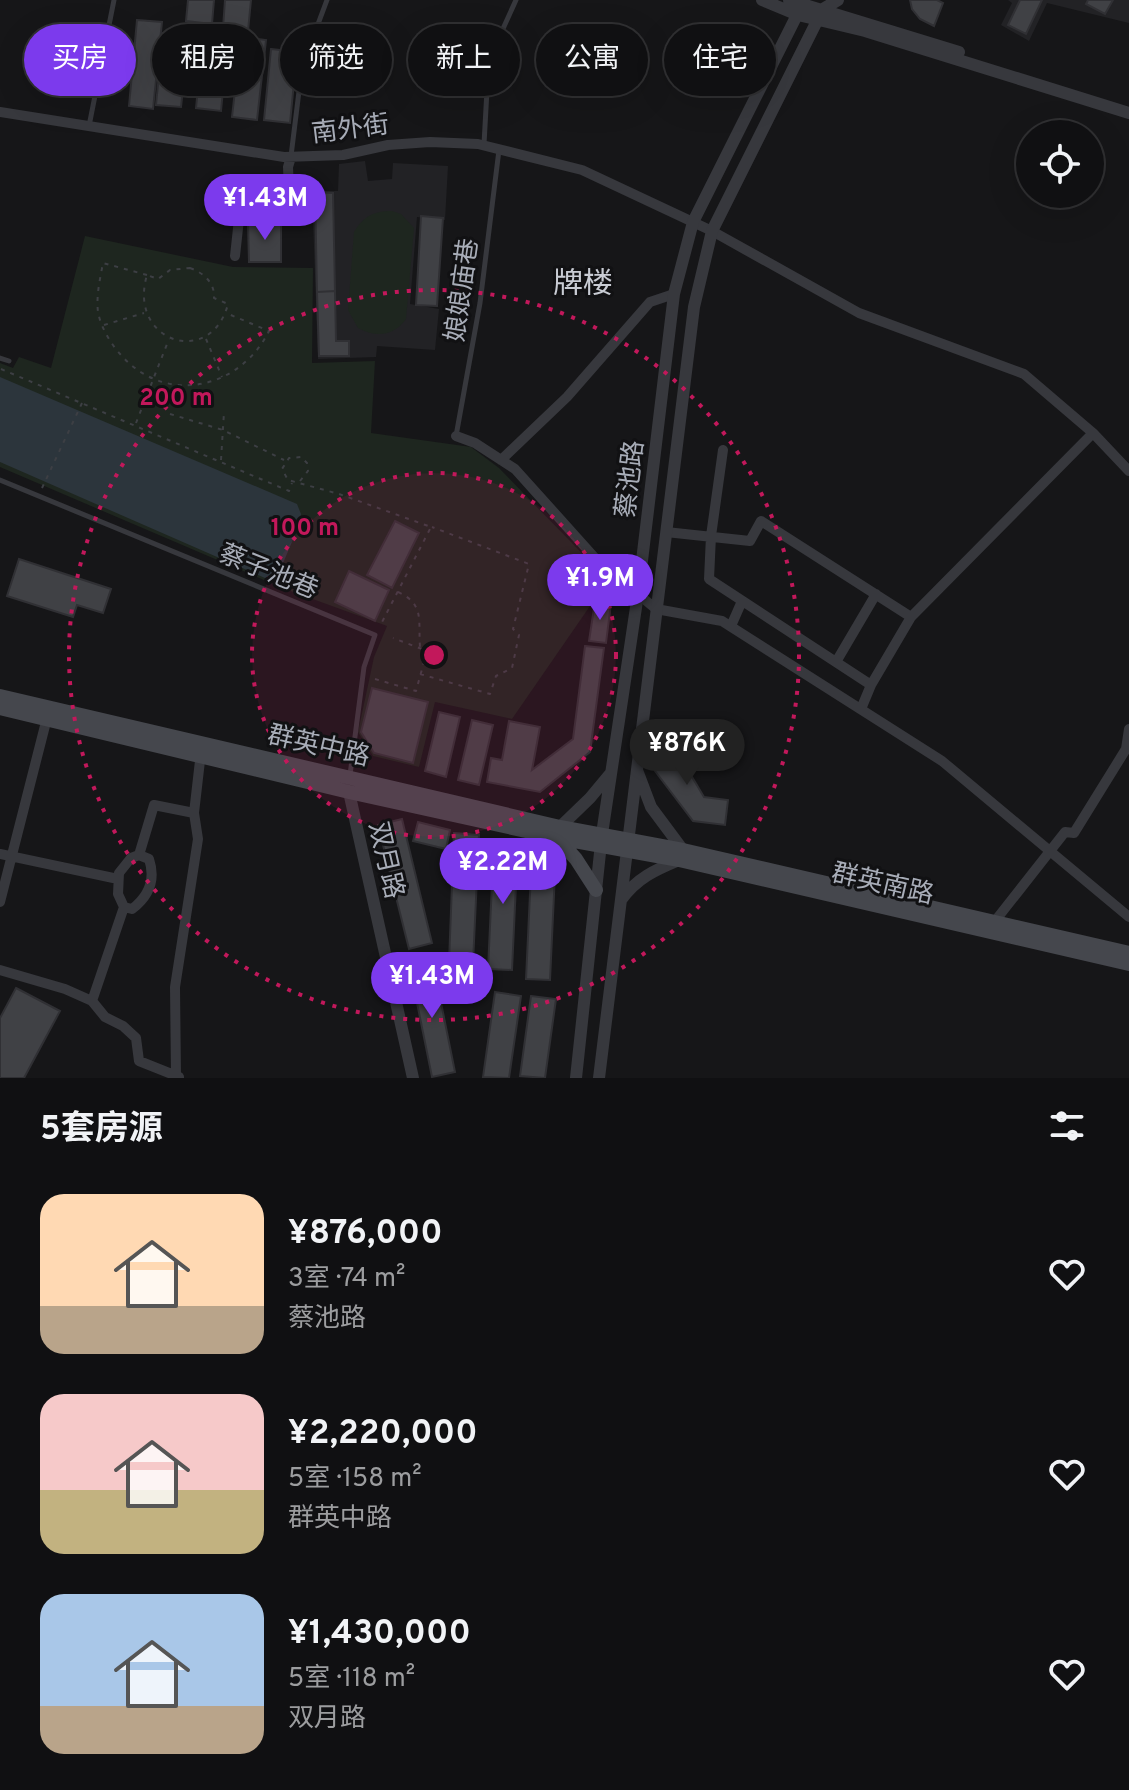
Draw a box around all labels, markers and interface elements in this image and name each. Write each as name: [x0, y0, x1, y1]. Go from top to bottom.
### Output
chip: 买房: [24, 24, 136, 96]
chip: 租房: [152, 24, 264, 96]
chip: 筛选: [280, 24, 392, 96]
chip: 新上: [408, 24, 520, 96]
chip: 公寓: [536, 24, 648, 96]
chip: 住宅: [664, 24, 776, 96]
street label: 南外街: [310, 109, 391, 152]
map controls: [1016, 120, 1104, 208]
button: locate: [1016, 120, 1104, 208]
pin: ¥1.43M: [200, 174, 330, 242]
text: ¥1.43M: [222, 183, 308, 216]
street label: 娘娘庙巷: [440, 237, 487, 344]
district label: 牌楼: [553, 267, 613, 304]
text: 200 m: [139, 384, 213, 414]
street label: 蔡池路: [610, 439, 653, 520]
text: 100 m: [271, 514, 339, 544]
street label: 蔡子池巷: [214, 539, 322, 608]
pin: ¥1.9M: [544, 554, 656, 622]
text: ¥1.9M: [565, 563, 635, 596]
centre of rings: [420, 641, 448, 669]
pin: ¥876K: [631, 719, 743, 787]
street label: 群英中路: [264, 720, 373, 775]
text: ¥876K: [648, 728, 726, 761]
street label: 双月路: [360, 819, 409, 902]
pin: ¥2.22M: [438, 838, 568, 906]
text: ¥2.22M: [458, 847, 548, 880]
street label: 群英南路: [828, 858, 937, 913]
pin: ¥1.43M: [367, 952, 497, 1020]
text: ¥1.43M: [389, 961, 475, 994]
icon: filters: [1045, 1104, 1089, 1148]
text: 5套房源: [40, 1109, 163, 1152]
text: ¥876,000: [288, 1213, 443, 1256]
icon: home: [104, 1226, 200, 1322]
icon: heart: [1045, 1252, 1089, 1296]
text: 3室 · 74 m²: [288, 1263, 406, 1296]
text: 蔡池路: [288, 1303, 366, 1336]
text: ¥2,220,000: [288, 1413, 478, 1456]
icon: home: [104, 1426, 200, 1522]
icon: heart: [1045, 1452, 1089, 1496]
text: 5室 · 158 m²: [288, 1463, 422, 1496]
text: 群英中路: [288, 1503, 392, 1536]
text: ¥1,430,000: [288, 1613, 471, 1656]
icon: home: [104, 1626, 200, 1722]
icon: heart: [1045, 1652, 1089, 1696]
text: 5室 · 118 m²: [288, 1663, 415, 1696]
text: 双月路: [288, 1703, 366, 1736]

